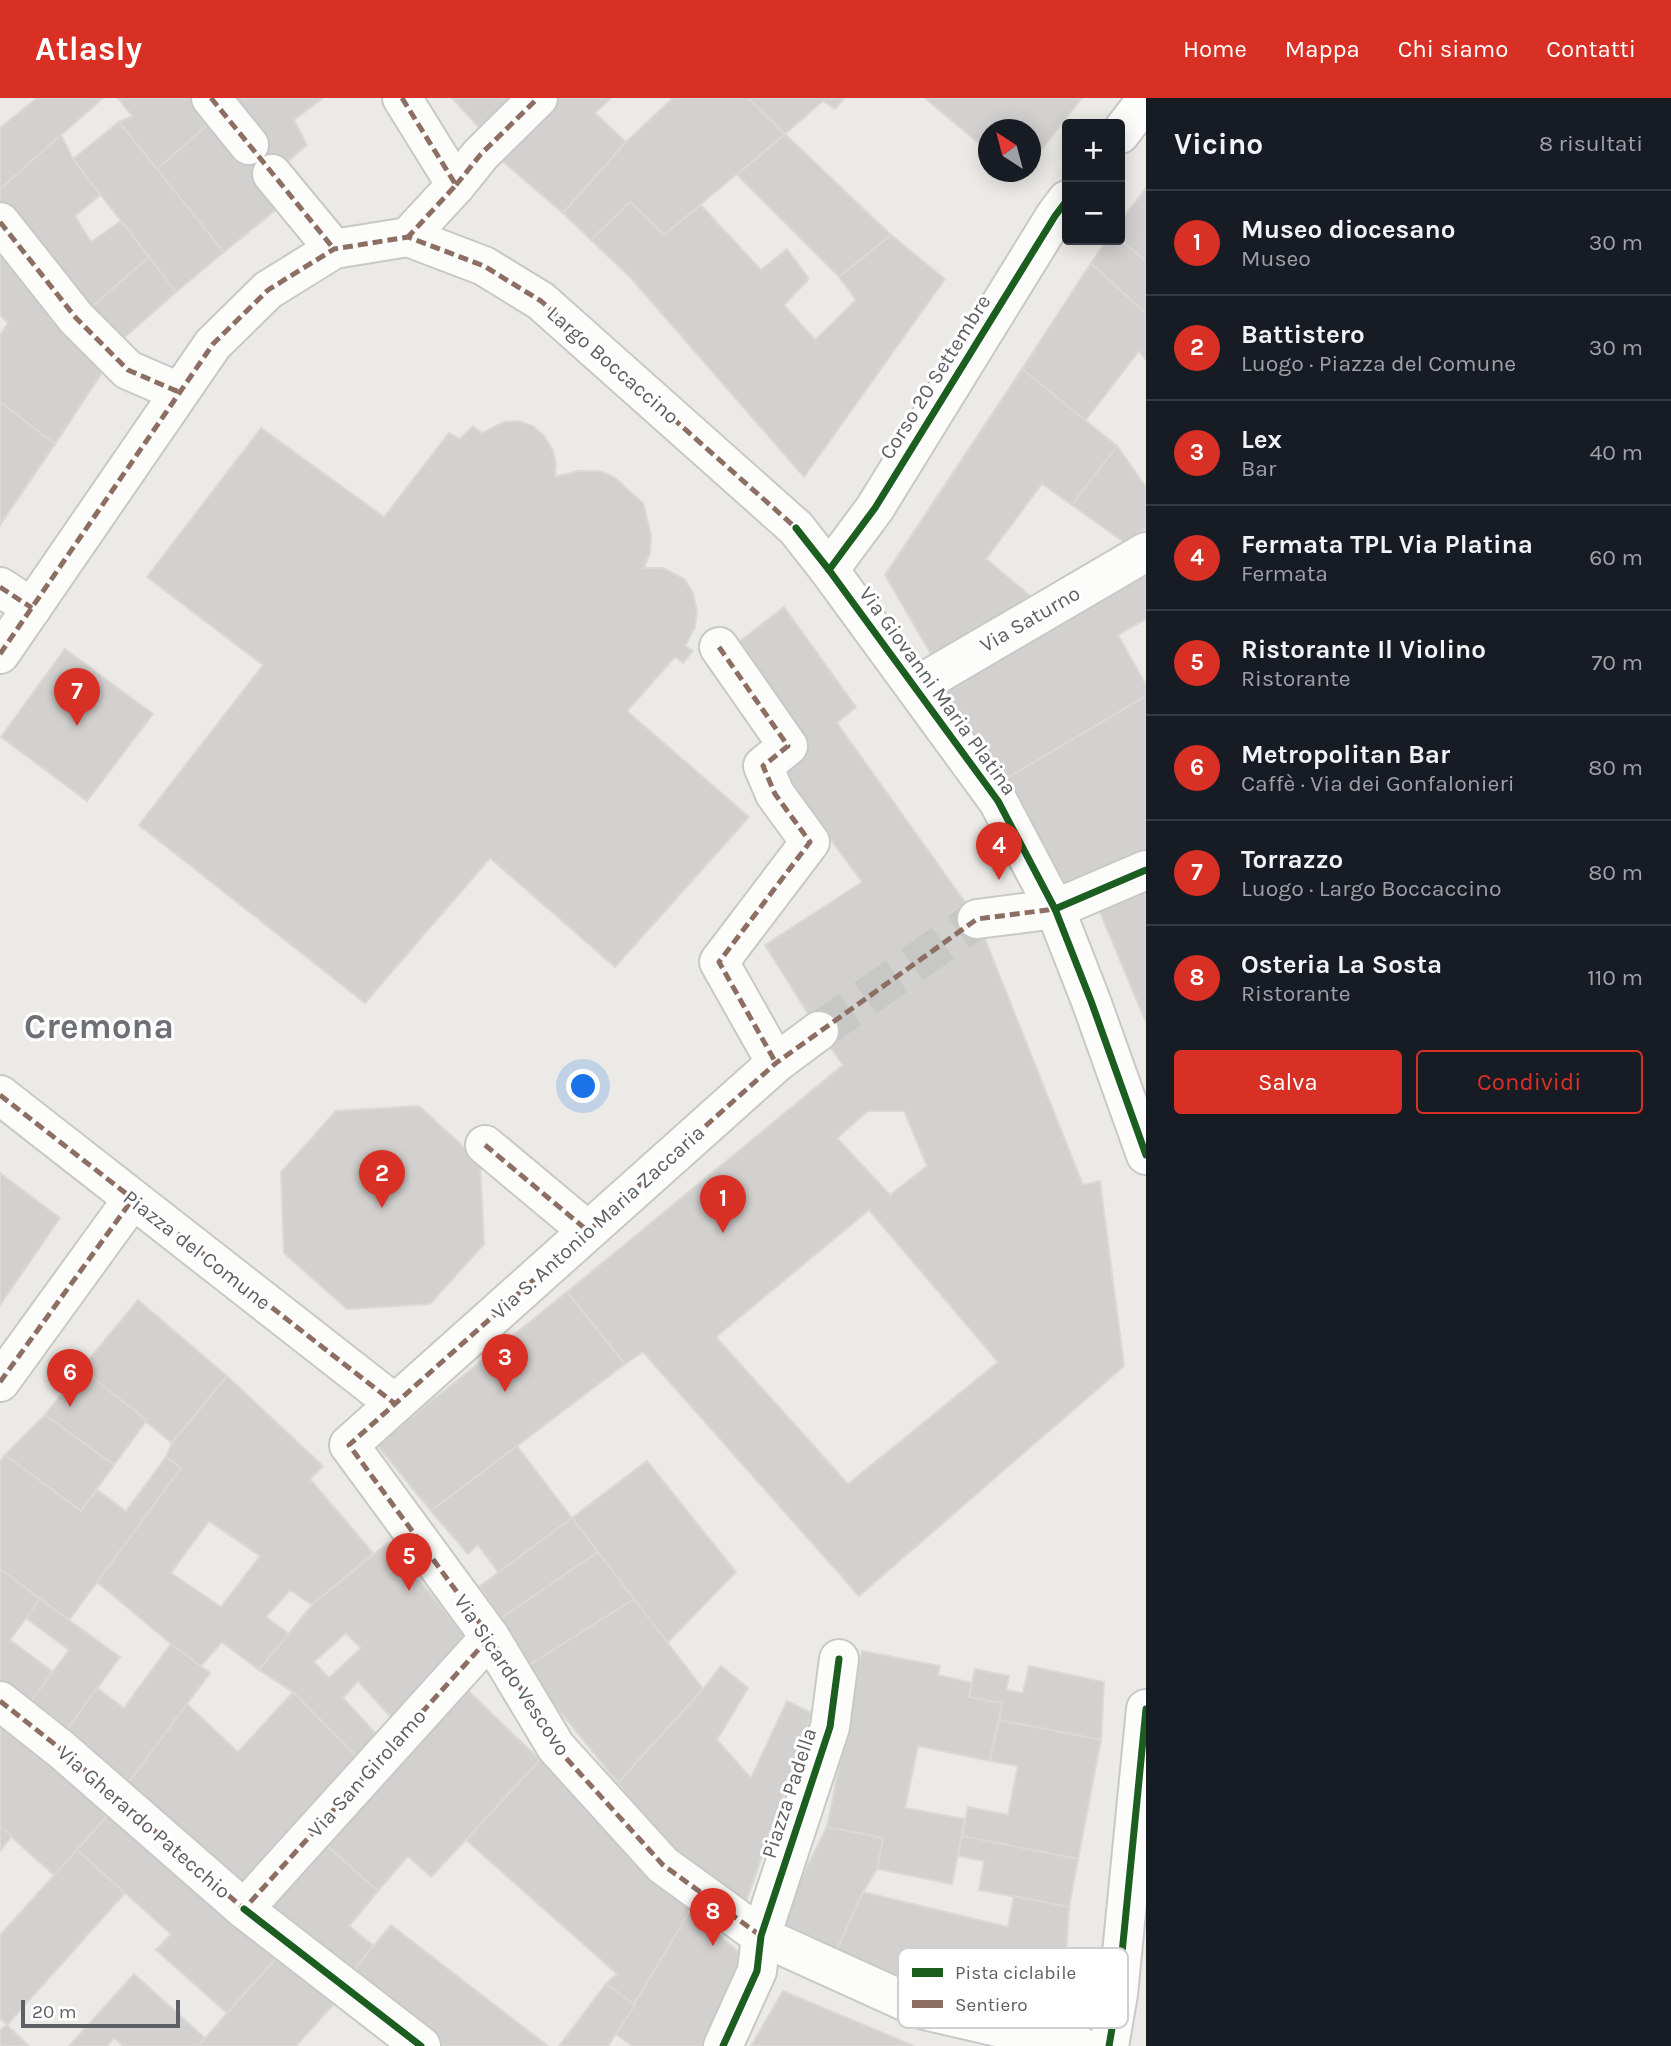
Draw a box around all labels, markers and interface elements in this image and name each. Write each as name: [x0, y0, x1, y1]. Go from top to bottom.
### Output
text: Atlasly: [35, 30, 142, 68]
text: Home: [1183, 35, 1247, 63]
text: Mappa: [1285, 35, 1360, 63]
text: Chi siamo: [1398, 35, 1508, 63]
text: Contatti: [1546, 35, 1636, 63]
north arrow: [978, 119, 1041, 182]
map controls: [1062, 119, 1125, 245]
button: +: [1062, 119, 1125, 182]
text: Vicino: [1174, 126, 1263, 162]
text: 8 risultati: [1539, 130, 1643, 157]
button: −: [1062, 182, 1125, 245]
text: Museo diocesano: [1241, 214, 1455, 245]
text: 1: [1193, 229, 1201, 256]
text: 30 m: [1589, 229, 1643, 256]
text: Museo: [1241, 245, 1311, 272]
street label: Corso 20 Settembre: [875, 290, 995, 464]
street label: Largo Boccaccino: [542, 301, 684, 429]
text: Battistero: [1241, 319, 1365, 350]
text: 2: [1190, 334, 1204, 361]
text: 30 m: [1589, 334, 1643, 361]
text: Luogo · Piazza del Comune: [1241, 350, 1516, 377]
text: Lex: [1241, 424, 1282, 455]
text: 3: [1190, 439, 1204, 466]
text: 40 m: [1590, 439, 1643, 466]
text: Bar: [1241, 455, 1276, 482]
text: Fermata TPL Via Platina: [1241, 529, 1533, 560]
text: 4: [1190, 544, 1204, 571]
text: 60 m: [1589, 544, 1643, 571]
text: Fermata: [1241, 560, 1328, 587]
street label: Via Saturno: [976, 581, 1084, 657]
street label: Via Giovanni Maria Platina: [854, 582, 1022, 800]
text: Ristorante Il Violino: [1241, 634, 1486, 665]
text: 5: [1190, 649, 1204, 676]
text: 70 m: [1592, 649, 1643, 676]
text: Ristorante: [1241, 665, 1351, 692]
pin: 7: [54, 668, 100, 726]
text: Metropolitan Bar: [1241, 739, 1450, 770]
text: 6: [1190, 754, 1204, 781]
text: 80 m: [1588, 754, 1643, 781]
text: Caffè · Via dei Gonfalonieri: [1241, 770, 1515, 797]
pin: 4: [976, 822, 1022, 880]
text: Torrazzo: [1241, 844, 1343, 875]
text: 7: [1191, 859, 1203, 886]
text: 80 m: [1588, 859, 1643, 886]
text: Luogo · Largo Boccaccino: [1241, 875, 1502, 902]
text: Osteria La Sosta: [1241, 949, 1442, 980]
text: 8: [1190, 964, 1204, 991]
text: 110 m: [1587, 964, 1643, 991]
text: Ristorante: [1241, 980, 1351, 1007]
district label: Cremona: [24, 1006, 174, 1047]
button: Salva: [1174, 1050, 1402, 1114]
button: Condividi: [1416, 1050, 1643, 1114]
your location: [566, 1069, 600, 1103]
street label: Via S. Antonio Maria Zaccaria: [487, 1120, 709, 1324]
pin: 2: [359, 1150, 405, 1208]
pin: 1: [700, 1175, 746, 1233]
street label: Piazza del Comune: [119, 1185, 275, 1315]
pin: 3: [482, 1334, 528, 1392]
pin: 6: [47, 1349, 93, 1407]
pin: 5: [386, 1533, 432, 1591]
street label: Via Sicardo Vescovo: [449, 1590, 575, 1760]
street label: Via San Girolamo: [303, 1704, 431, 1842]
street label: Piazza Padella: [757, 1725, 821, 1861]
street label: Via Gherardo Patecchio: [53, 1740, 235, 1904]
pin: 8: [690, 1888, 736, 1946]
legend: [898, 1948, 1128, 2028]
text: Pista ciclabile: [955, 1962, 1076, 1984]
text: Sentiero: [955, 1994, 1028, 2016]
scale bar: [21, 1997, 180, 2029]
text: 20 m: [32, 2001, 77, 2023]

